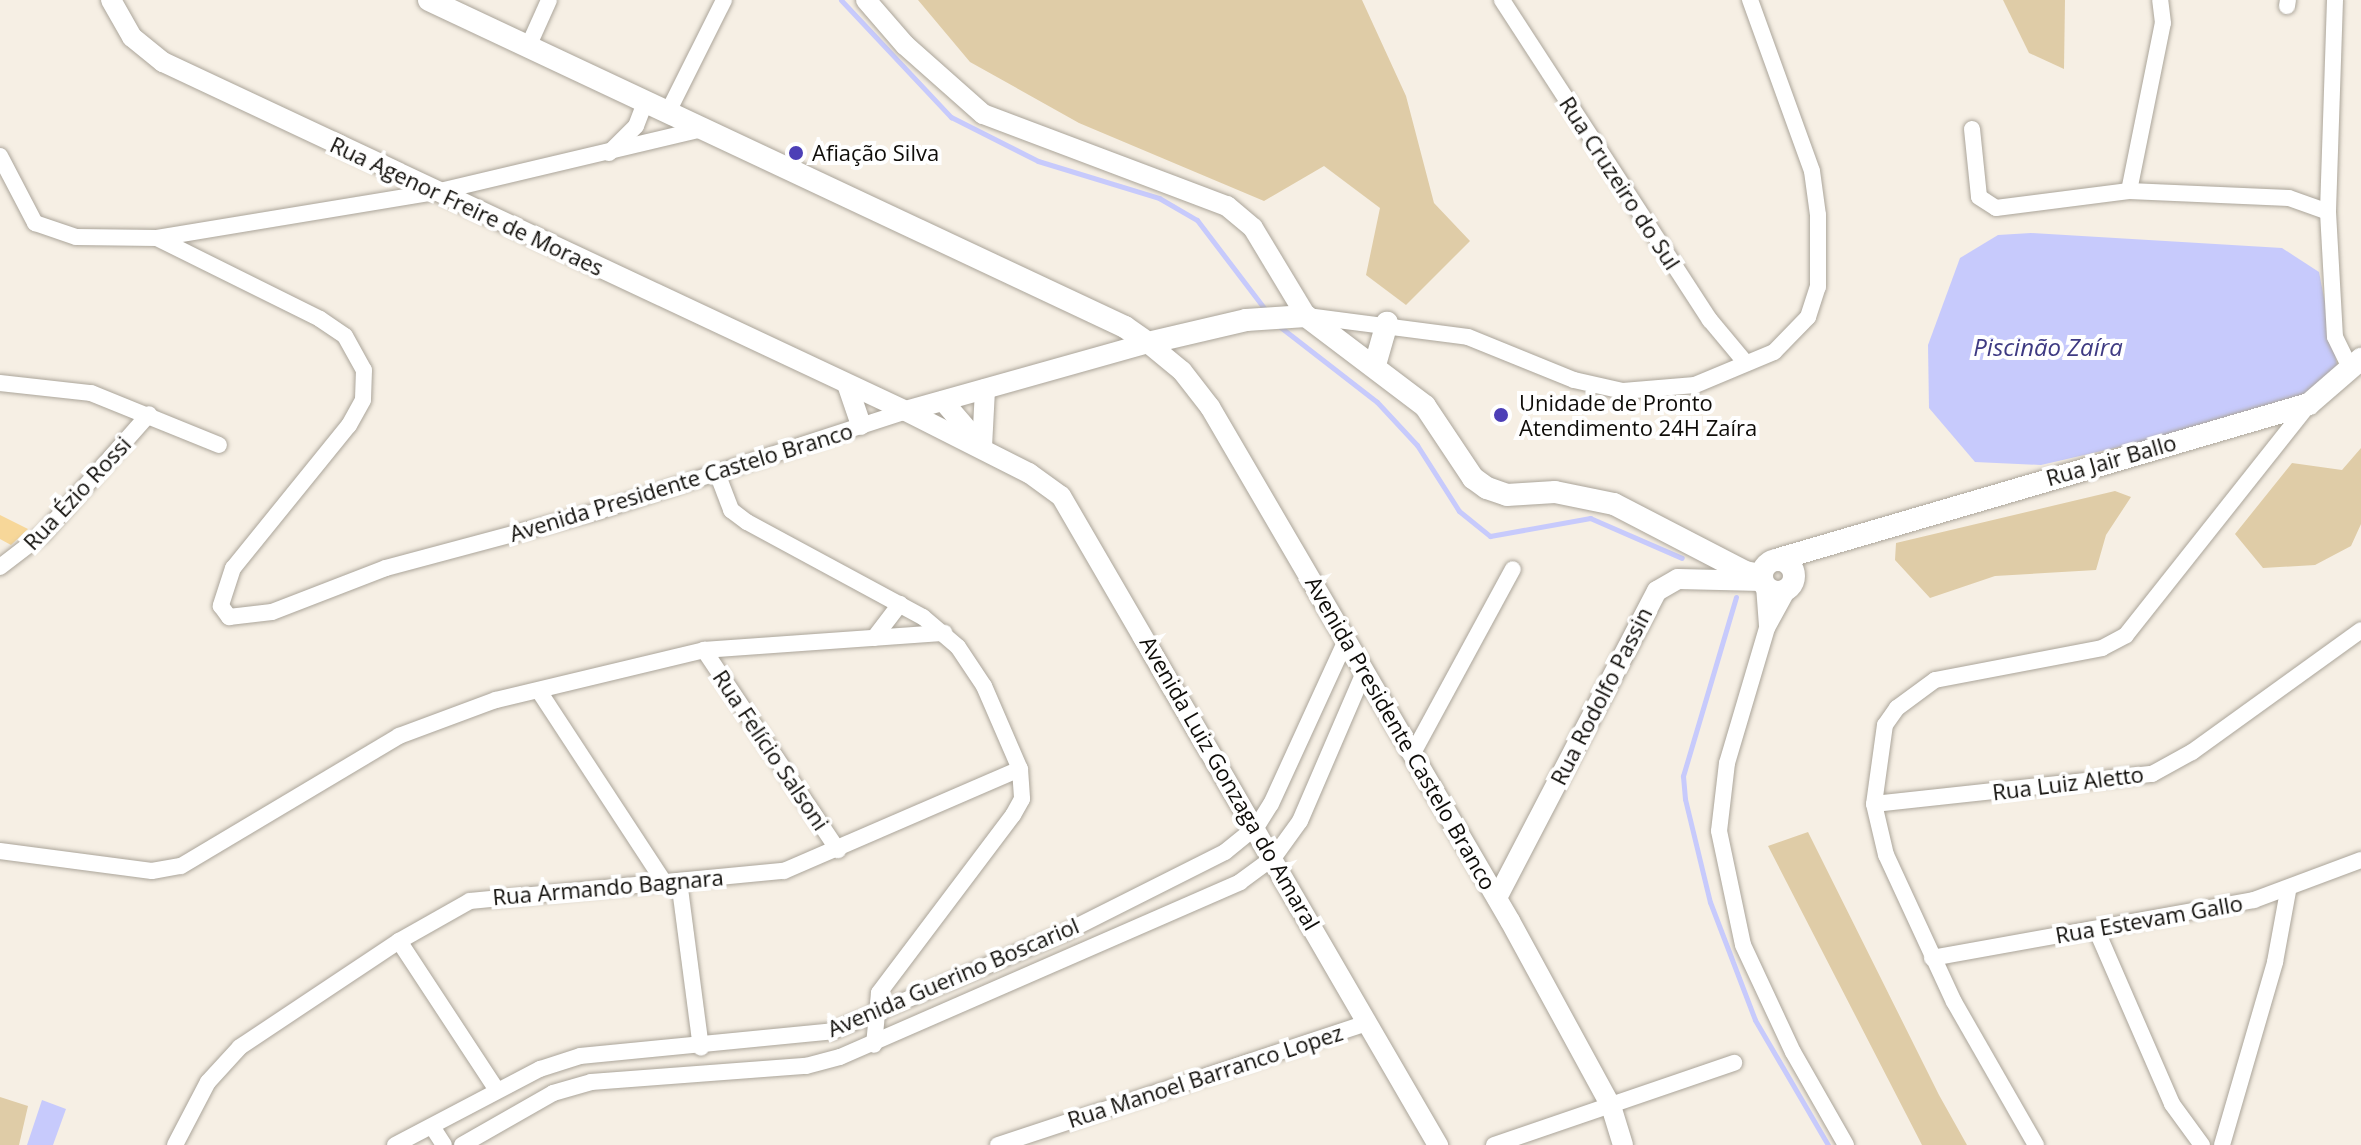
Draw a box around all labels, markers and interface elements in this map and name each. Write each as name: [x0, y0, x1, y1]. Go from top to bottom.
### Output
street label: Rua Cruzeiro do Sul: [1554, 92, 1686, 274]
street label: Rua Agenor Freire de Moraes: [326, 131, 608, 281]
place label: Afiação Silva: [812, 140, 939, 166]
marker: Afiação Silva: [787, 144, 805, 162]
water label: Piscinão Zaíra: [1973, 333, 2123, 361]
place label: Unidade de Pronto Atendimento 24H Zaíra: [1519, 389, 1757, 440]
marker: Unidade de Pronto Atendimento 24H Zaíra: [1490, 404, 1512, 426]
street label: Avenida Presidente Castelo Branco: [506, 417, 856, 547]
street label: Rua Jair Ballo: [2043, 429, 2179, 491]
street label: Rua Ézio Rossi: [18, 431, 136, 555]
street label: Avenida Presidente Castelo Branco: [1300, 572, 1502, 894]
street label: Rua Rodolfo Passin: [1545, 603, 1657, 789]
street label: Avenida Luiz Gonzaga do Amaral: [1135, 631, 1325, 935]
street label: Rua Felício Salsoni: [708, 665, 834, 835]
street label: Rua Luiz Aletto: [1991, 761, 2145, 805]
street label: Rua Armando Bagnara: [491, 864, 725, 910]
street label: Rua Estevam Gallo: [2053, 890, 2245, 948]
street label: Avenida Guerino Boscariol: [823, 912, 1083, 1042]
street label: Rua Manoel Barranco Lopez: [1064, 1019, 1346, 1133]

